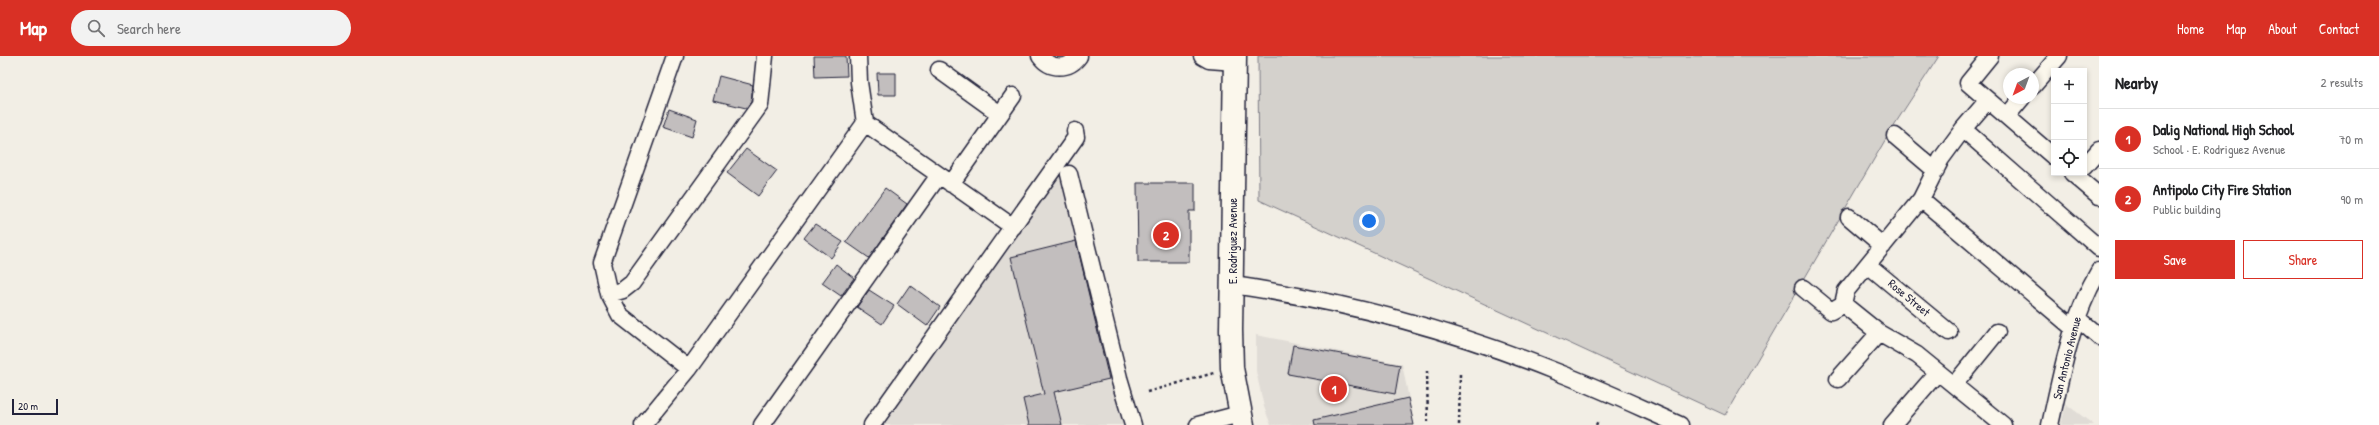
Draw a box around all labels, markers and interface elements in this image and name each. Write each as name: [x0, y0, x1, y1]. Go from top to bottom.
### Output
search box: [71, 10, 351, 46]
text: Map: [20, 15, 47, 41]
icon: search: [85, 17, 107, 39]
text: Search here: [117, 18, 181, 39]
text: Home: [2177, 19, 2204, 38]
text: Map: [2226, 19, 2246, 38]
text: About: [2268, 19, 2297, 38]
text: Contact: [2319, 19, 2359, 38]
north arrow: [2003, 68, 2039, 104]
map controls: [2051, 68, 2087, 176]
button: +: [2051, 68, 2087, 104]
text: Nearby: [2115, 71, 2158, 94]
text: 2 results: [2321, 73, 2363, 91]
button: −: [2051, 104, 2087, 140]
text: Dalig National High School: [2153, 119, 2294, 140]
text: 1: [2126, 130, 2130, 148]
text: 70 m: [2339, 130, 2363, 148]
button: locate: [2051, 140, 2087, 176]
text: School · E. Rodriguez Avenue: [2153, 140, 2285, 158]
text: Antipolo City Fire Station: [2153, 179, 2292, 200]
text: 2: [2125, 190, 2131, 208]
text: 90 m: [2341, 190, 2363, 208]
street label: E. Rodriguez Avenue: [1224, 198, 1241, 284]
text: Public building: [2153, 200, 2221, 218]
your location: [1359, 211, 1379, 231]
pin: 2: [1153, 220, 1179, 250]
button: Save: [2115, 240, 2235, 279]
button: Share: [2243, 240, 2363, 279]
street label: Rose Street: [1885, 275, 1935, 321]
street label: San Antonio Avenue: [2048, 314, 2085, 401]
pin: 1: [1321, 374, 1347, 404]
scale bar: [12, 397, 58, 416]
text: 20 m: [18, 399, 38, 413]

